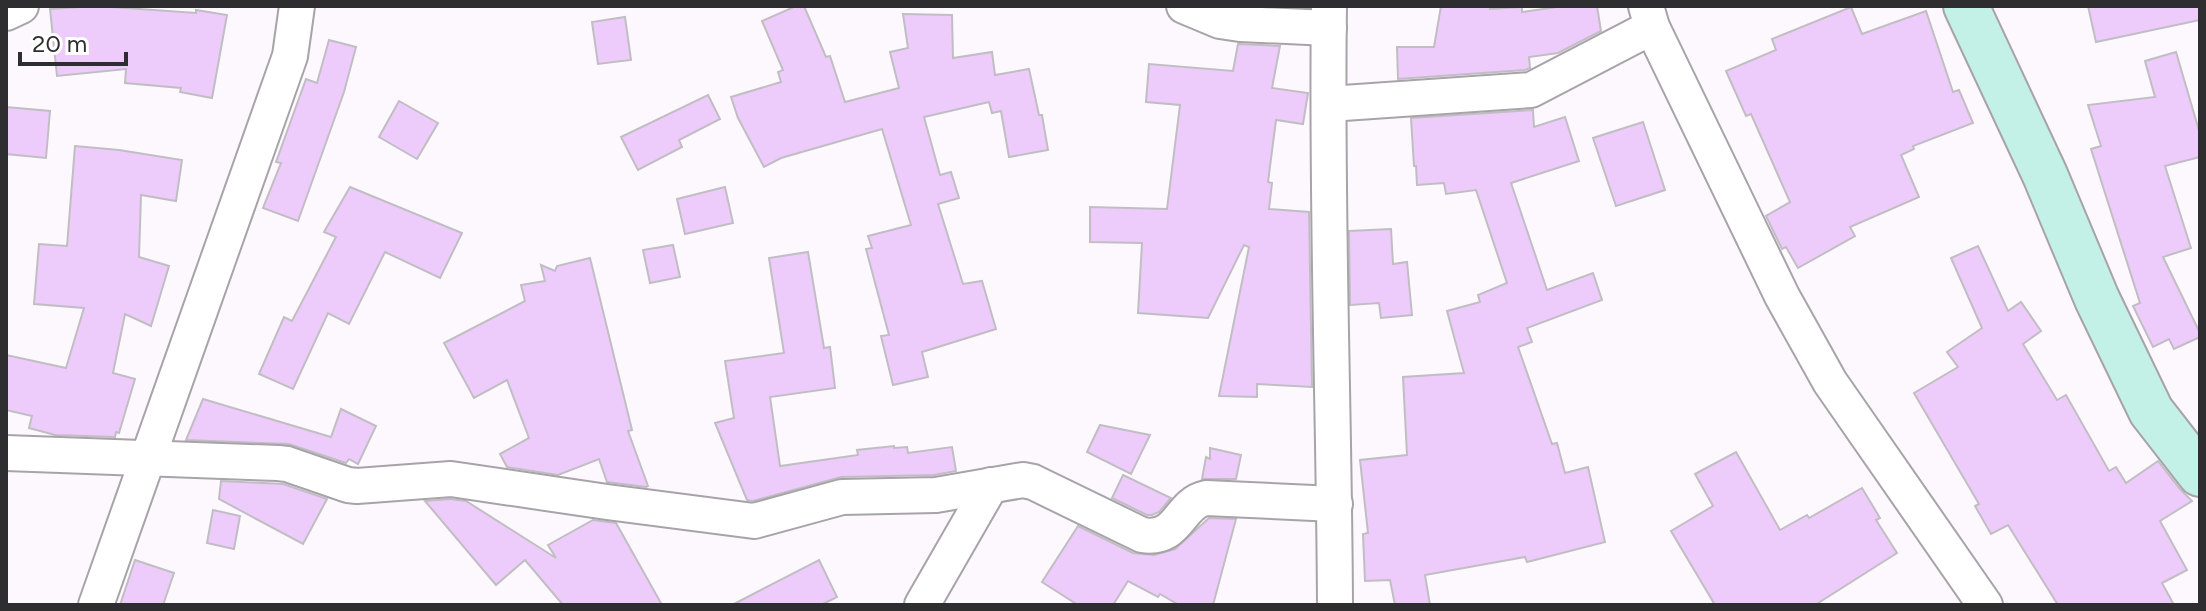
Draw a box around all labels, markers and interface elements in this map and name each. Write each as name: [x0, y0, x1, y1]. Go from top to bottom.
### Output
scale bar: [20, 16, 126, 66]
text: 20 m: [32, 29, 87, 58]

